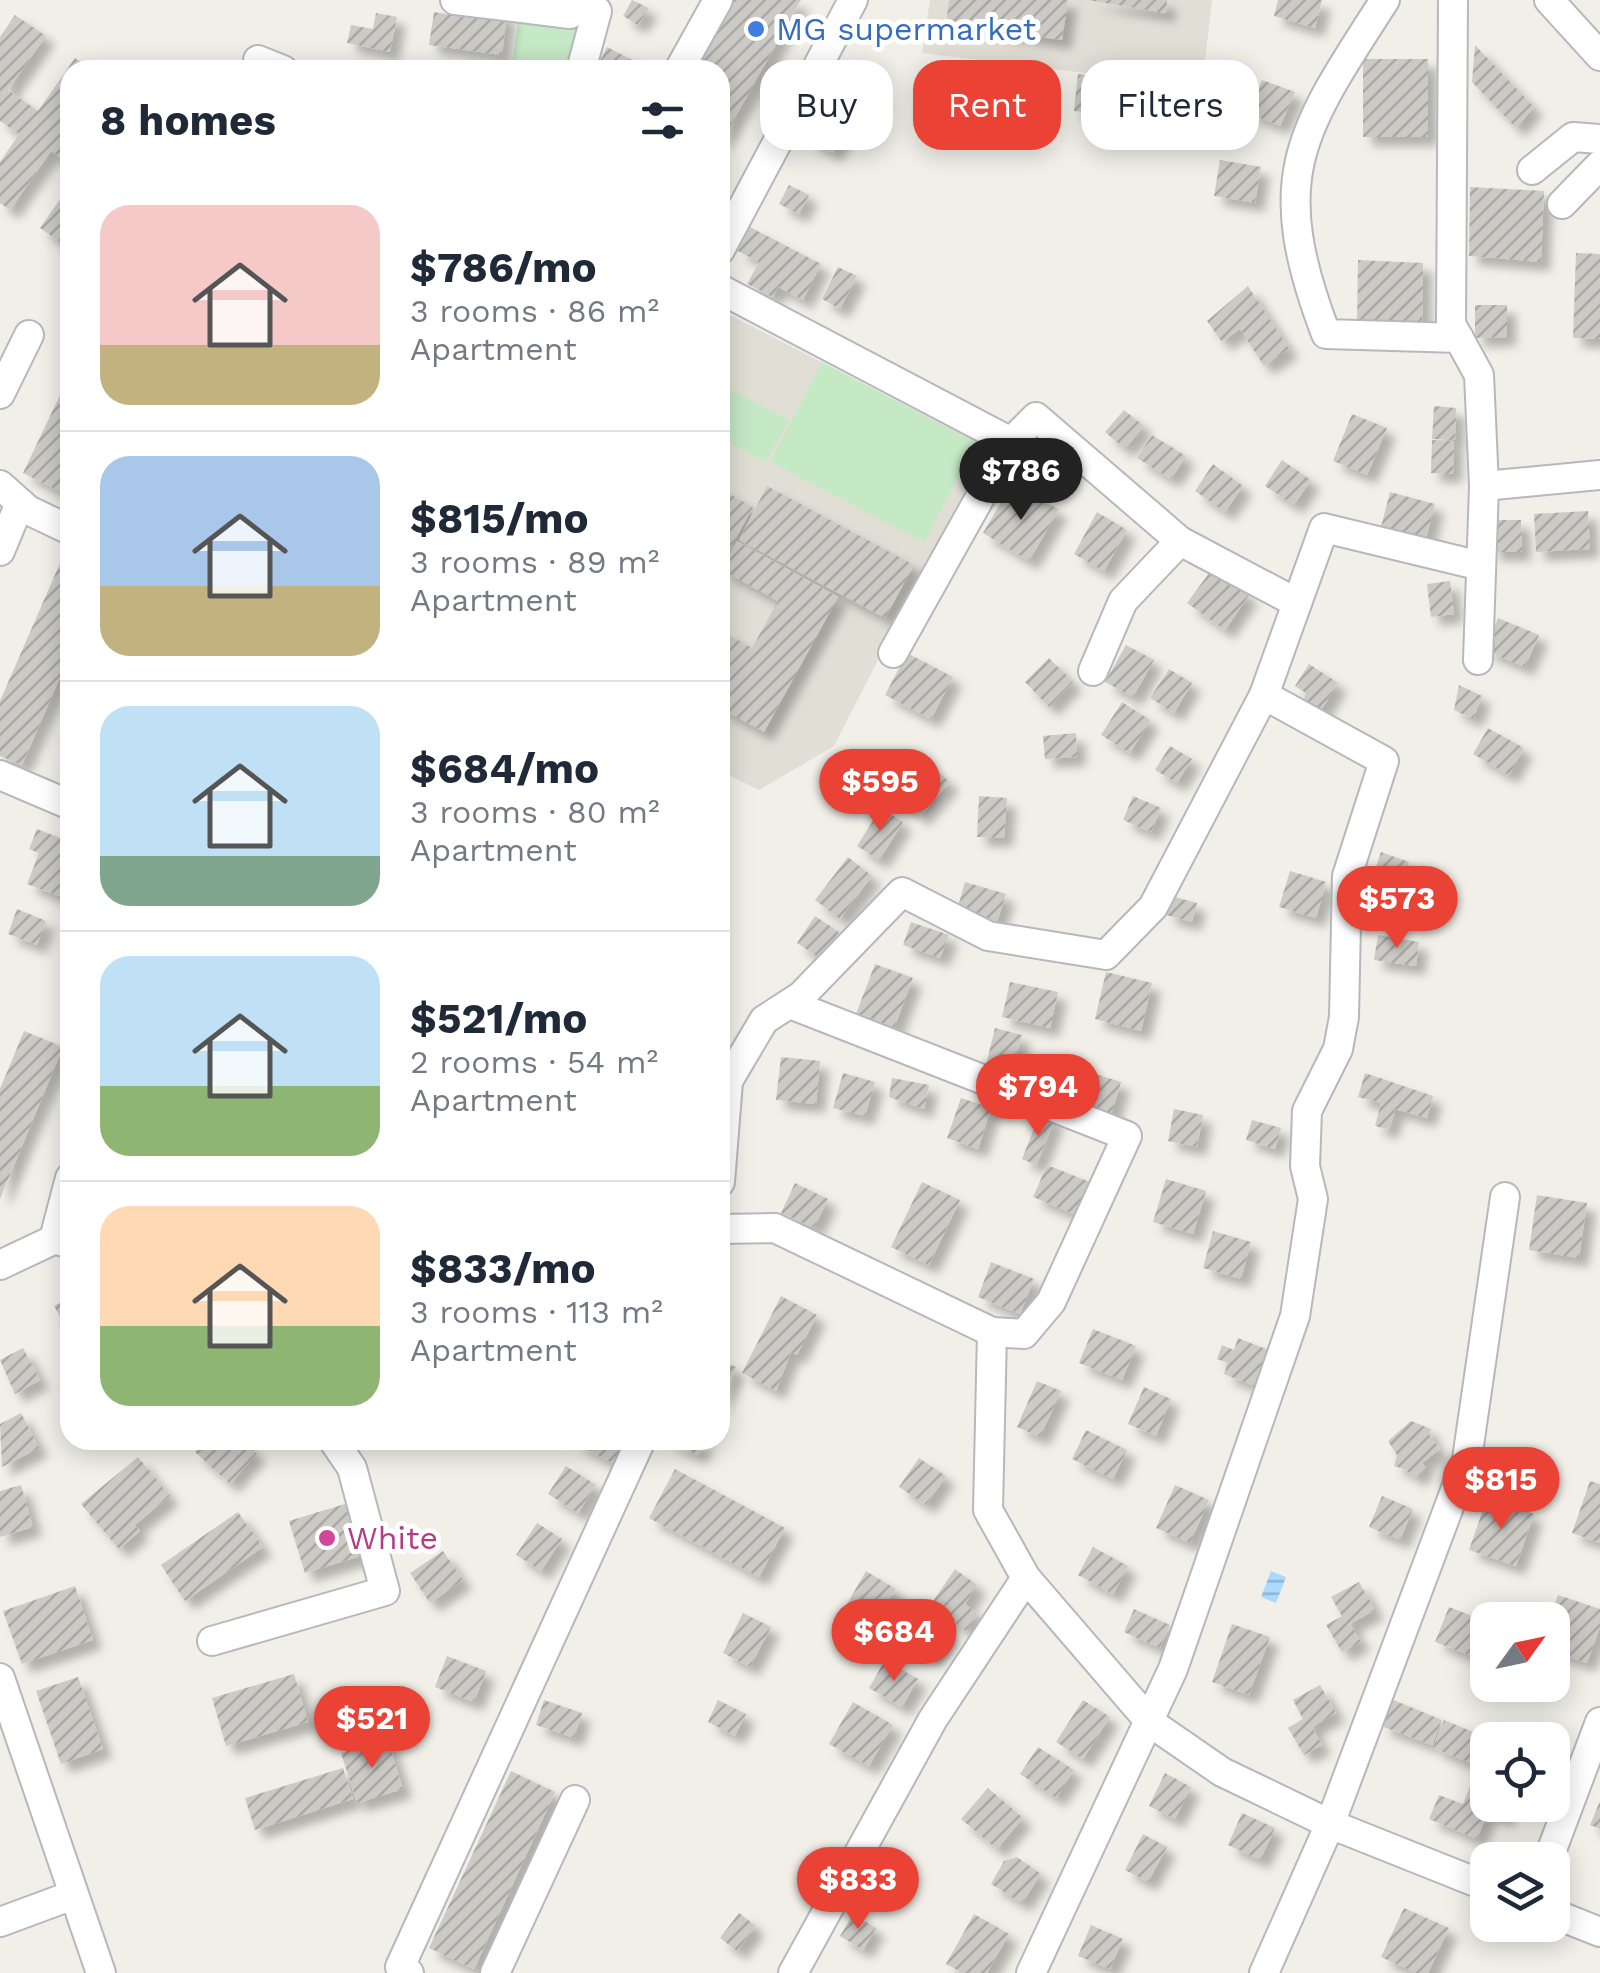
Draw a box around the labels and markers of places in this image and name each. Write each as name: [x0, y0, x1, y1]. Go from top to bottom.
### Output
place label: MG supermarket: [776, 10, 1036, 48]
marker: MG supermarket: [745, 18, 767, 40]
pin: $786: [962, 438, 1080, 523]
pin: $595: [821, 749, 939, 834]
pin: $573: [1338, 866, 1456, 951]
pin: $794: [979, 1054, 1097, 1139]
pin: $815: [1442, 1447, 1560, 1532]
place label: White: [347, 1519, 438, 1557]
marker: White: [316, 1527, 338, 1549]
pin: $684: [835, 1599, 953, 1684]
pin: $521: [313, 1686, 431, 1771]
pin: $833: [799, 1847, 917, 1932]

